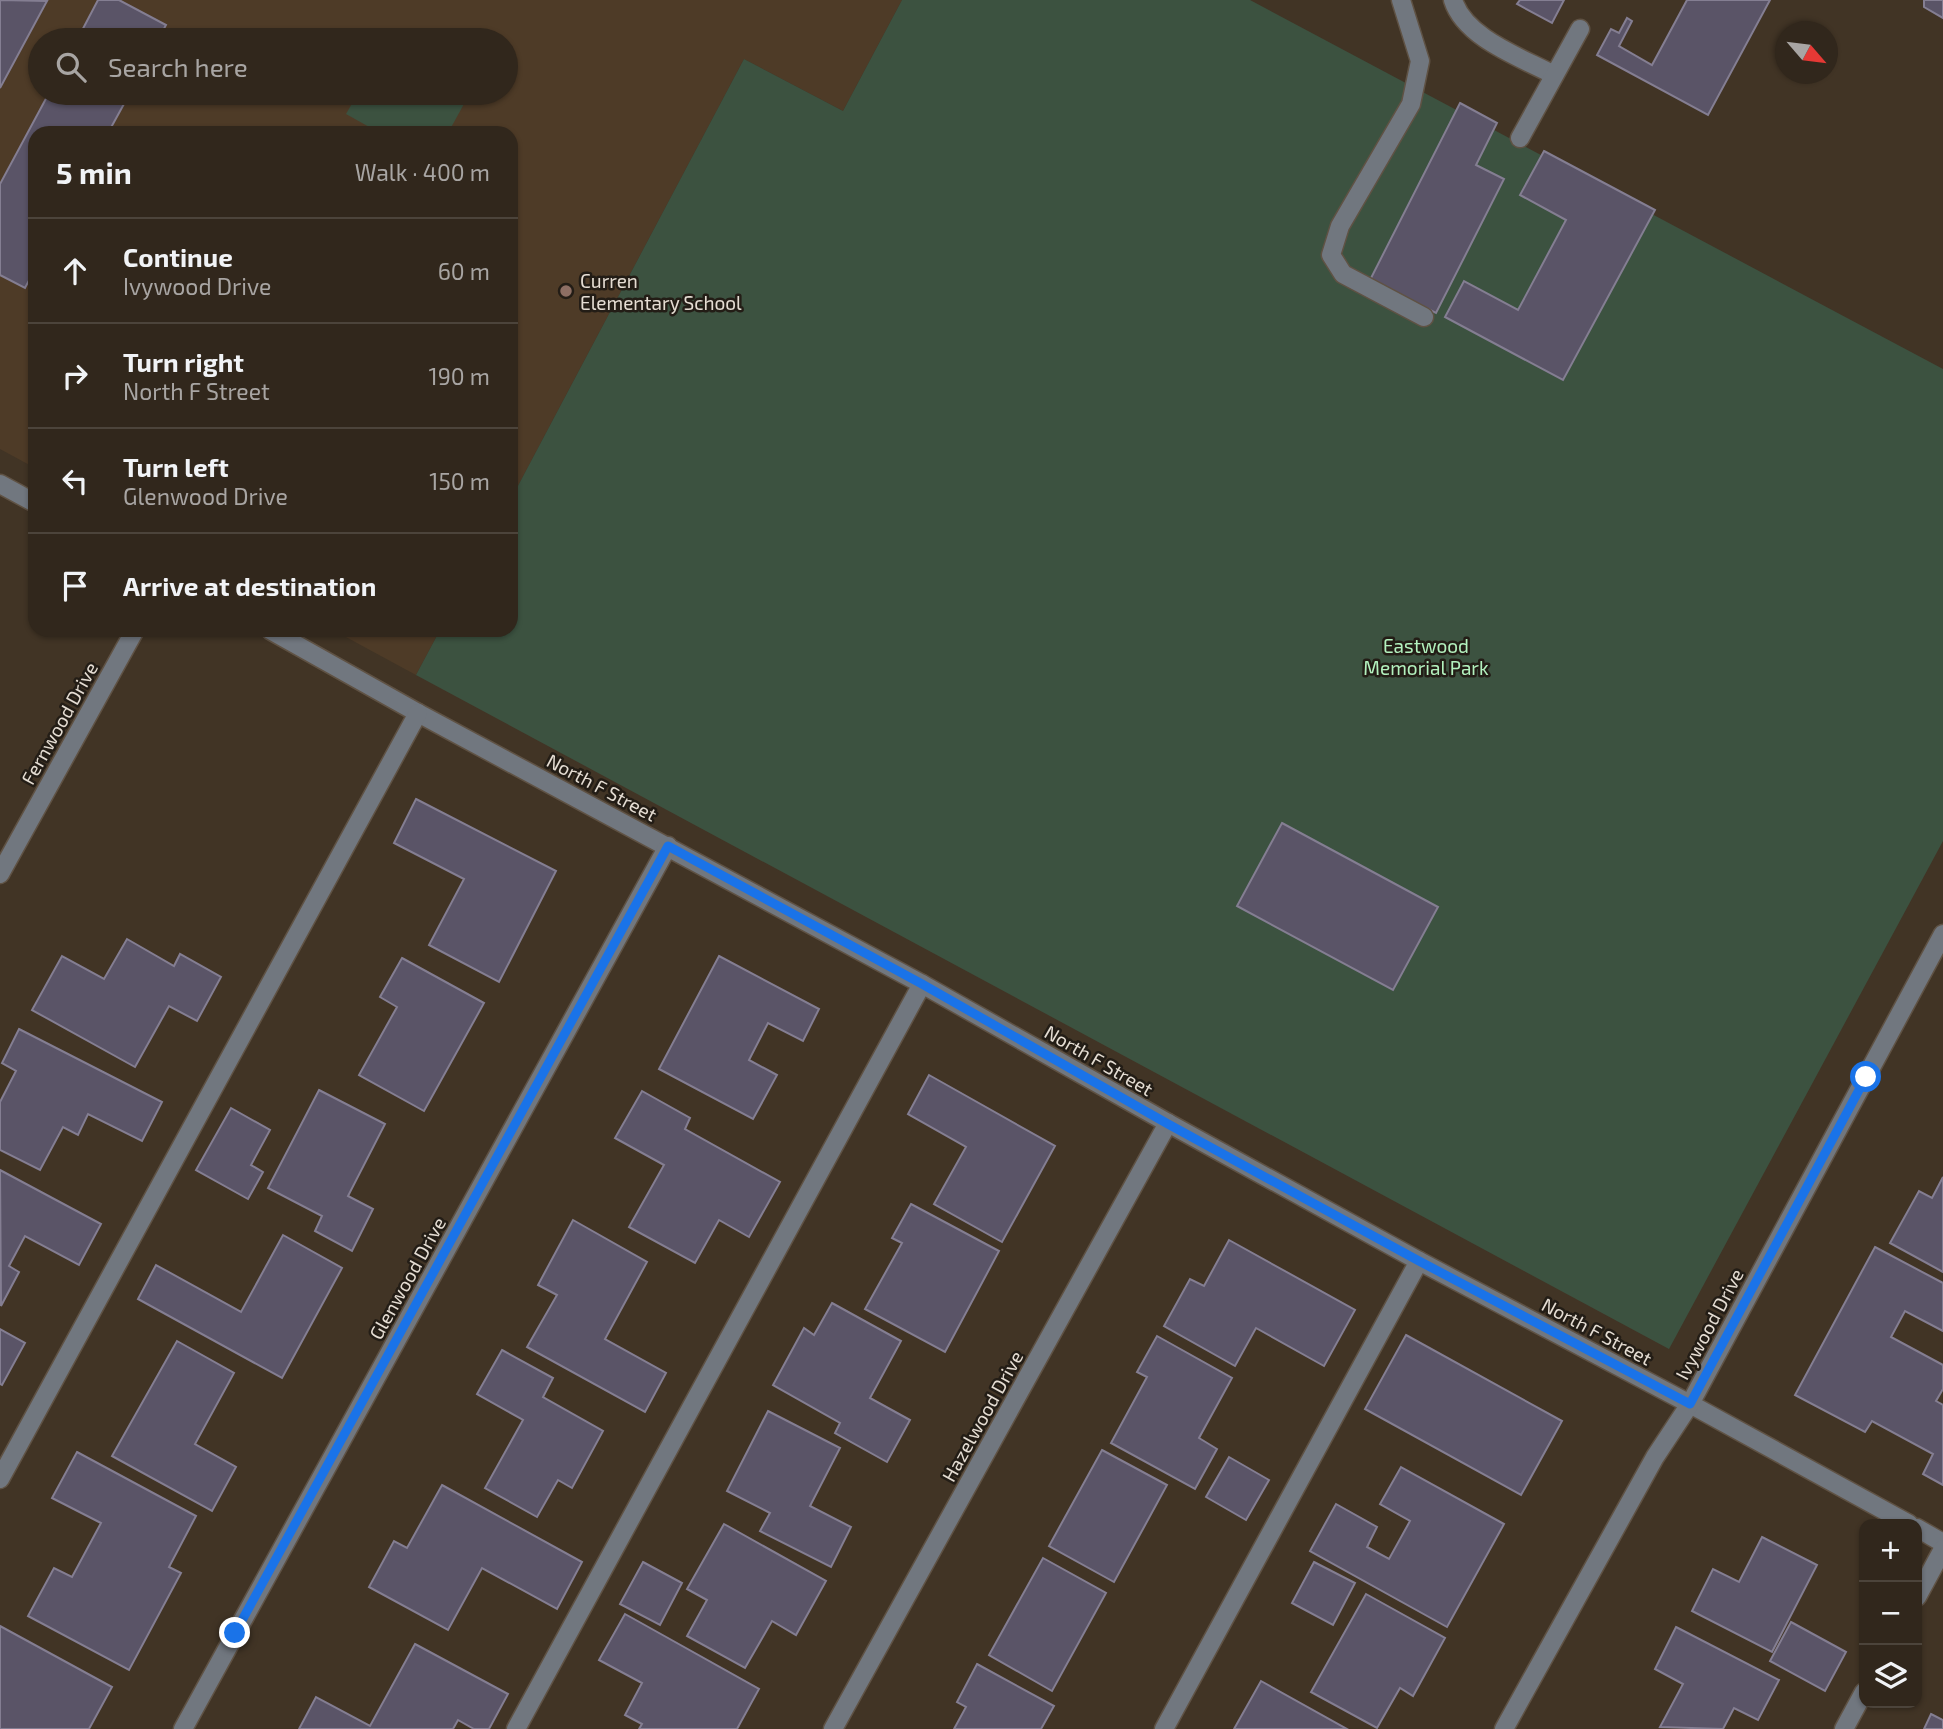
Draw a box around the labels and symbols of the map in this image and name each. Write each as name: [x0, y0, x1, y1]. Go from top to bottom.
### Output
north arrow: [1775, 21, 1838, 84]
place label: Curren Elementary School: [580, 269, 742, 314]
marker: Curren Elementary School: [558, 283, 574, 299]
park label: Eastwood Memorial Park: [1363, 634, 1489, 679]
street label: Fernwood Drive: [16, 658, 102, 788]
street label: North F Street: [543, 748, 661, 826]
street label: North F Street: [1041, 1020, 1157, 1100]
route start: [1850, 1061, 1881, 1092]
street label: Glenwood Drive: [364, 1213, 450, 1343]
street label: Ivywood Drive: [1670, 1265, 1748, 1383]
street label: North F Street: [1538, 1292, 1656, 1370]
street label: Hazelwood Drive: [937, 1347, 1027, 1485]
route end: [219, 1617, 250, 1648]

